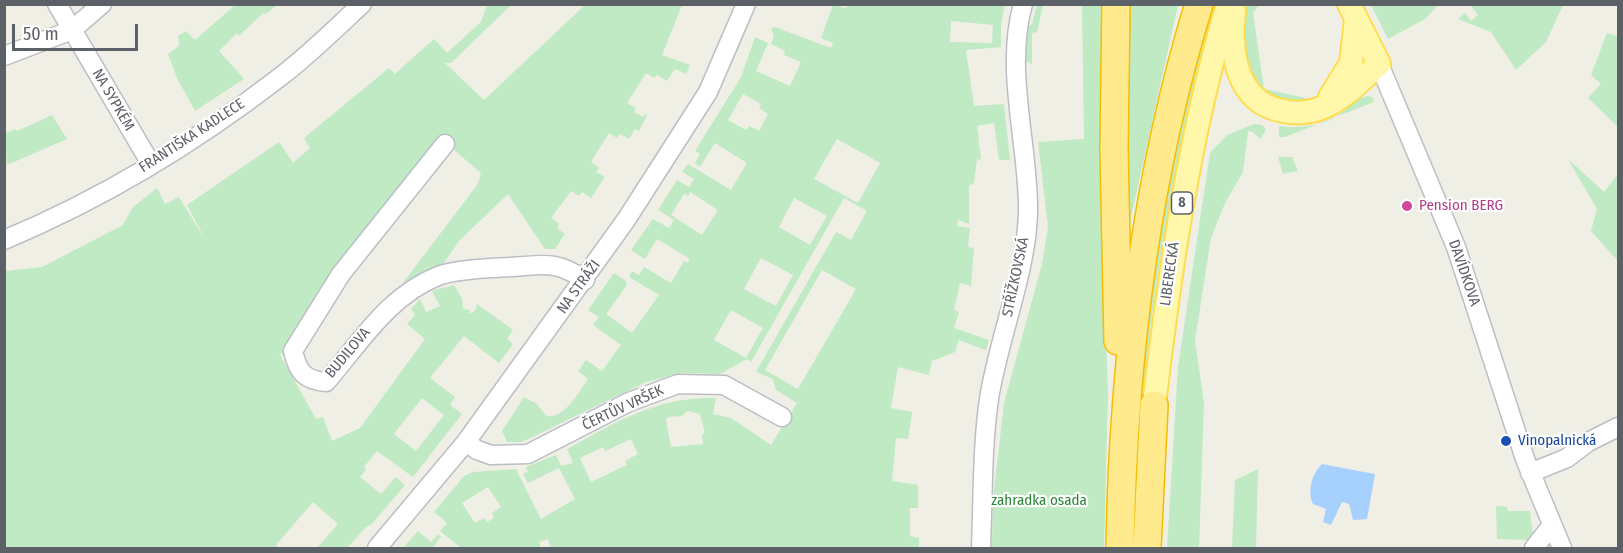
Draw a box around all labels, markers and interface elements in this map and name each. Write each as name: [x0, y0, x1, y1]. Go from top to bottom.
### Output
scale bar: [15, 12, 141, 50]
text: 50 m: [23, 23, 59, 45]
street label: NA SYPKÉM: [88, 66, 138, 134]
street label: FRANTIŠKA KADLECE: [136, 95, 248, 177]
road number: 8: [1172, 192, 1192, 214]
place label: Pension BERG: [1419, 197, 1503, 215]
marker: Pension BERG: [1400, 199, 1414, 213]
street label: STŘÍŽKOVSKÁ: [999, 236, 1033, 318]
street label: DAVÍDKOVA: [1444, 237, 1484, 309]
street label: LIBERECKÁ: [1157, 241, 1183, 307]
street label: NA STRÁŽI: [554, 257, 604, 317]
street label: BUDILOVA: [322, 324, 374, 382]
street label: ČERTŮV VRŠEK: [580, 381, 666, 435]
place label: Vinopalnická: [1518, 432, 1596, 450]
marker: Vinopalnická: [1499, 434, 1513, 448]
park label: zahradka osada: [991, 492, 1087, 510]

